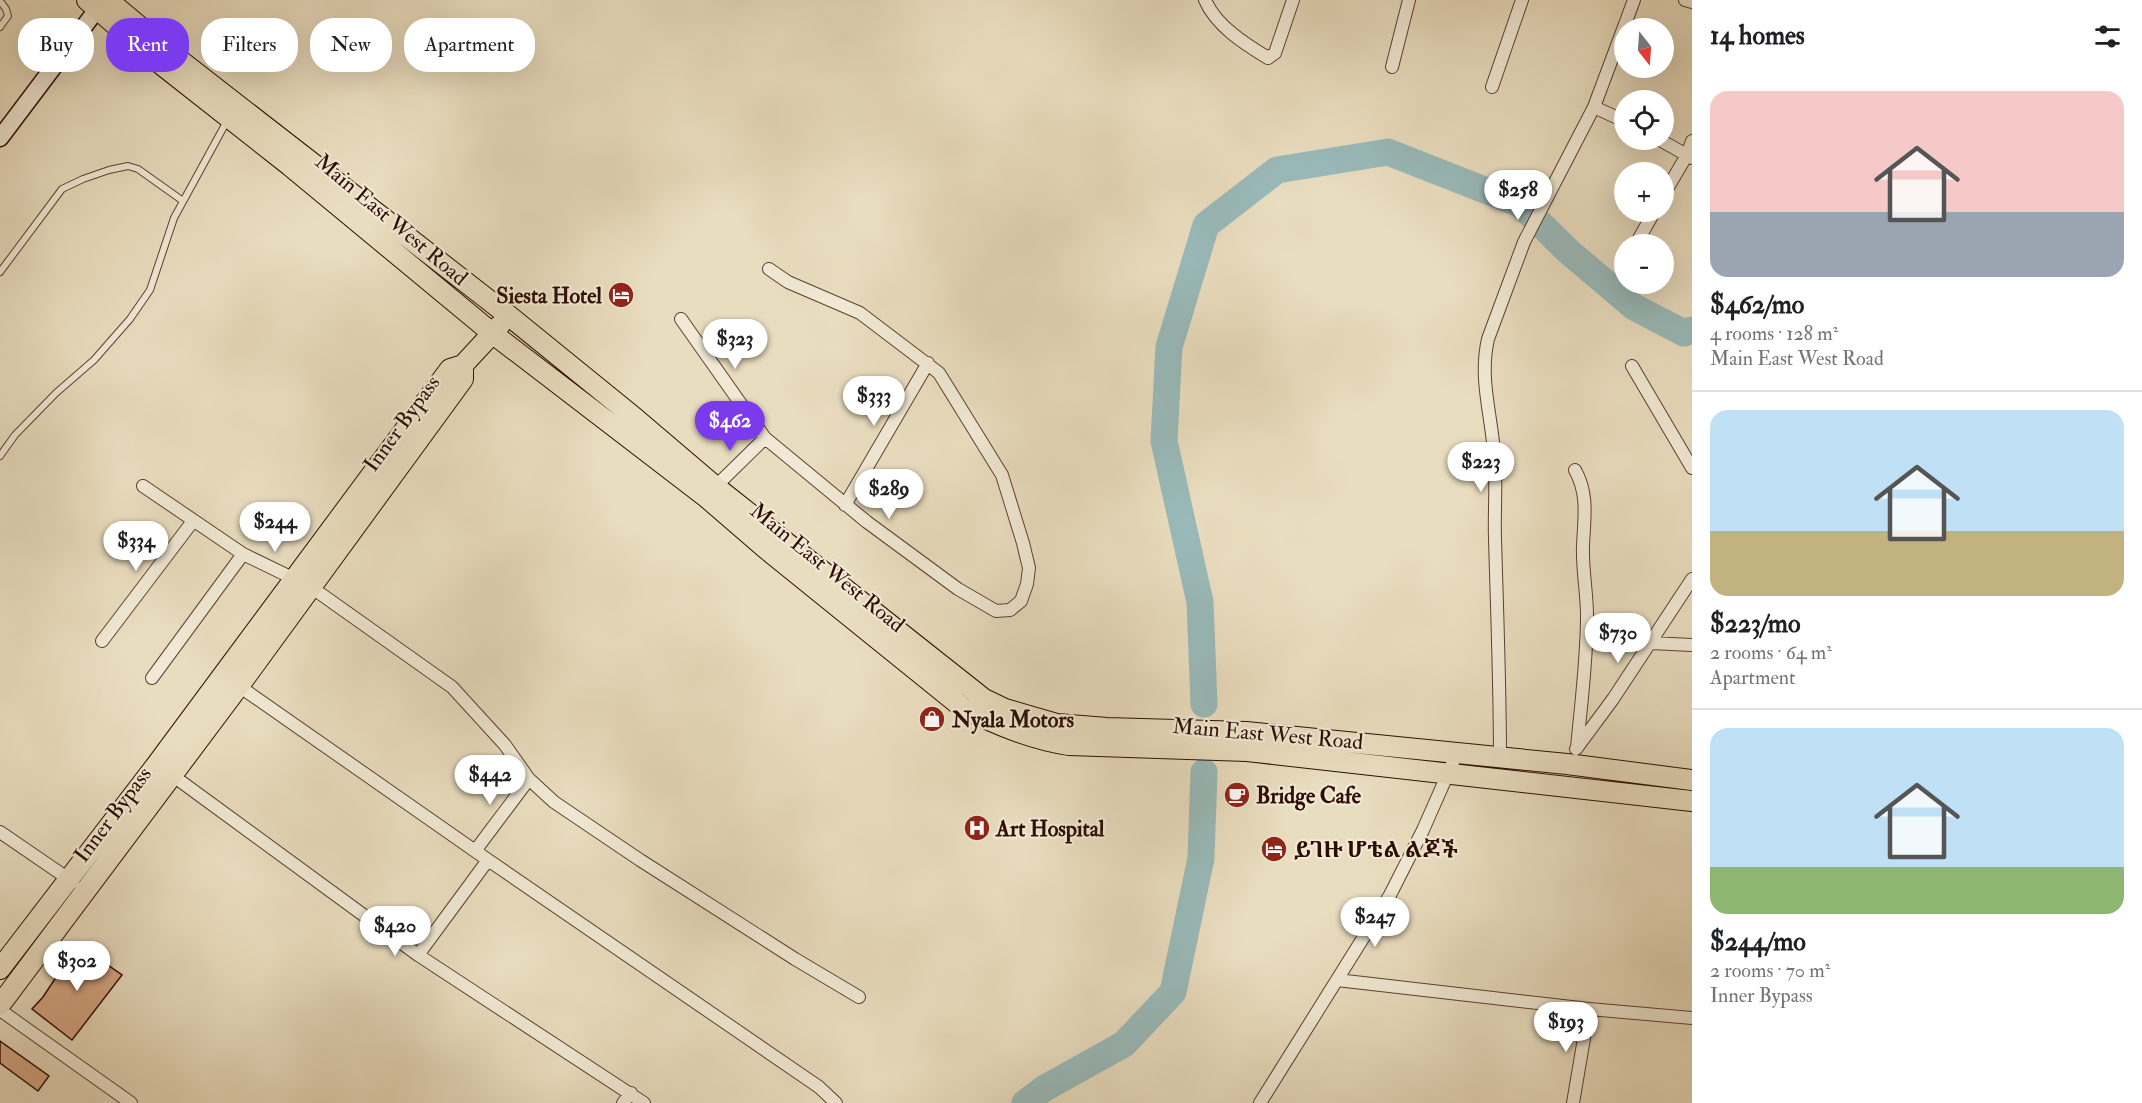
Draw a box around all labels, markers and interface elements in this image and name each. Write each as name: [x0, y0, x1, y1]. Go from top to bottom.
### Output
chip: Buy: [18, 18, 94, 72]
chip: Rent: [106, 18, 189, 72]
chip: Filters: [201, 18, 298, 72]
chip: New: [310, 18, 392, 72]
chip: Apartment: [404, 18, 535, 72]
north arrow: [1614, 18, 1674, 78]
map controls: [1614, 18, 1674, 294]
text: 14 homes: [1710, 20, 1805, 52]
icon: filters: [2091, 20, 2124, 53]
button: locate: [1614, 90, 1674, 150]
icon: home: [1863, 130, 1971, 238]
street label: Main East West Road: [309, 148, 474, 292]
button: +: [1614, 162, 1674, 222]
pin: $258: [1482, 170, 1554, 221]
text: $258: [1498, 177, 1538, 202]
button: −: [1614, 234, 1674, 294]
hotel icon: Siesta Hotel: [606, 280, 636, 310]
place label: Siesta Hotel: [496, 282, 602, 310]
text: $462/mo: [1710, 289, 1804, 321]
pin: $323: [699, 319, 771, 370]
text: 4 rooms · 128 m²: [1710, 321, 1838, 346]
text: $323: [717, 326, 753, 351]
text: Main East West Road: [1710, 346, 1884, 371]
street label: Inner Bypass: [357, 370, 447, 478]
pin: $333: [838, 376, 910, 427]
text: $333: [857, 383, 891, 408]
pin: $462: [694, 401, 766, 452]
text: $462: [709, 408, 751, 433]
pin: $223: [1445, 442, 1517, 493]
text: $223: [1461, 449, 1501, 474]
icon: home: [1863, 449, 1971, 557]
pin: $289: [853, 469, 925, 520]
text: $289: [868, 476, 910, 501]
street label: Main East West Road: [744, 497, 911, 639]
pin: $244: [239, 502, 311, 553]
text: $244: [253, 509, 297, 534]
pin: $334: [100, 521, 172, 572]
text: $334: [117, 528, 155, 553]
text: $223/mo: [1710, 608, 1800, 640]
pin: $730: [1582, 613, 1654, 664]
text: $730: [1599, 620, 1637, 645]
text: 2 rooms · 64 m²: [1710, 640, 1832, 665]
text: Apartment: [1710, 665, 1795, 690]
shop icon: Nyala Motors: [917, 704, 947, 734]
place label: Nyala Motors: [951, 706, 1074, 735]
street label: Main East West Road: [1171, 712, 1364, 756]
pin: $442: [454, 755, 526, 806]
street label: Inner Bypass: [68, 761, 159, 869]
text: $442: [468, 762, 512, 787]
icon: home: [1863, 767, 1971, 875]
cafe icon: Bridge Cafe: [1222, 780, 1252, 810]
place label: Bridge Cafe: [1256, 782, 1362, 811]
hospital icon: Art Hospital: [962, 813, 992, 843]
place label: Art Hospital: [995, 815, 1105, 844]
hotel icon: ይገዙ ሆቴል ልጆች: [1259, 834, 1289, 864]
place label: ይገዙ ሆቴል ልጆች: [1294, 836, 1458, 864]
pin: $247: [1339, 897, 1411, 948]
text: $247: [1355, 904, 1395, 929]
pin: $420: [359, 906, 431, 957]
text: $420: [374, 913, 416, 938]
text: $244/mo: [1710, 926, 1806, 958]
pin: $302: [41, 941, 113, 992]
text: $302: [57, 948, 97, 973]
text: 2 rooms · 70 m²: [1710, 958, 1830, 983]
text: Inner Bypass: [1710, 983, 1813, 1008]
pin: $193: [1530, 1002, 1602, 1053]
text: $193: [1548, 1009, 1584, 1034]

